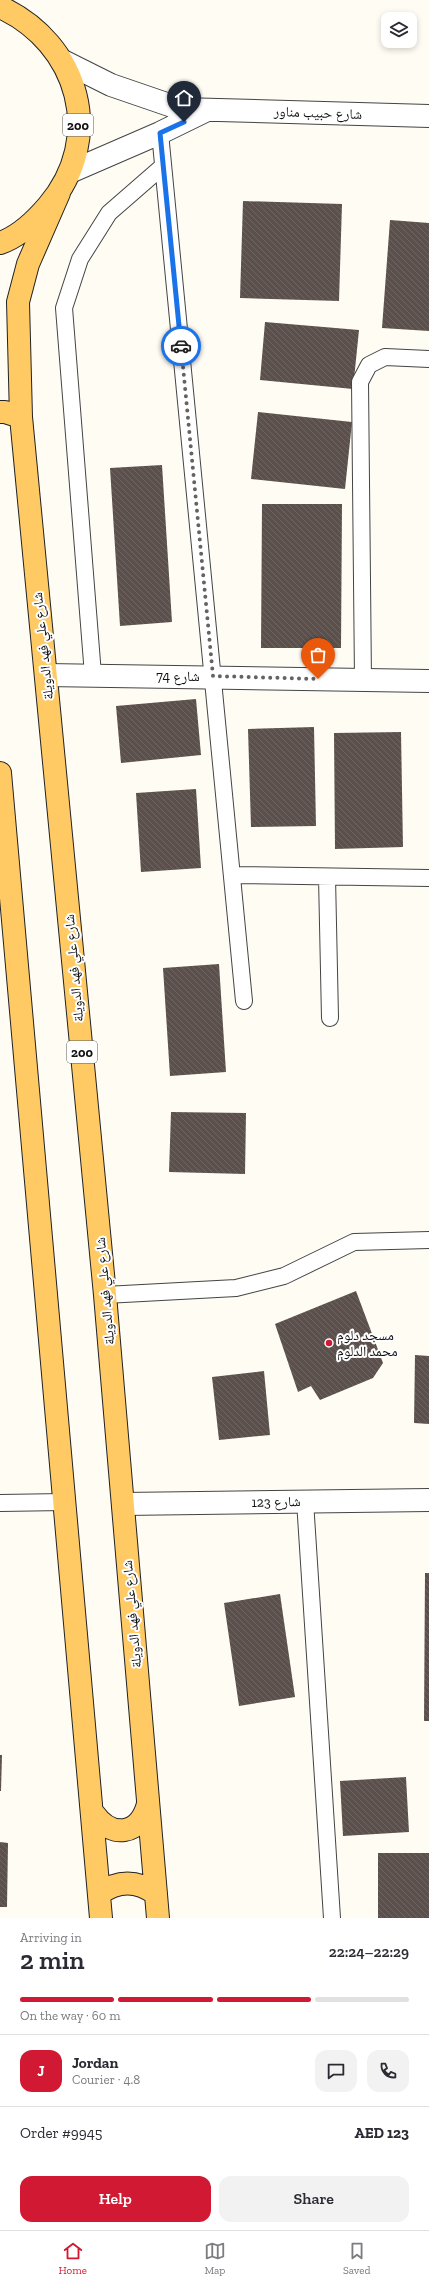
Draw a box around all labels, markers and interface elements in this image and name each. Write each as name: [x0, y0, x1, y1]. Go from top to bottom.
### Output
map controls: [381, 12, 417, 48]
button: layers: [381, 12, 417, 48]
pin: [167, 81, 201, 122]
icon: home: [173, 87, 195, 109]
street label: شارع حبيب مناور: [272, 103, 362, 124]
road number: 200: [63, 114, 93, 136]
courier: [161, 326, 201, 366]
icon: car: [170, 335, 192, 357]
street label: شارع علي فهد الدويلة: [29, 591, 60, 701]
pin: [301, 638, 335, 679]
icon: bag: [307, 644, 329, 666]
street label: شارع 74: [156, 668, 200, 686]
street label: شارع علي فهد الدويلة: [61, 913, 90, 1023]
road number: 200: [67, 1041, 97, 1063]
street label: شارع علي فهد الدويلة: [92, 1236, 121, 1346]
place label: مسجد دلوم محمد الدلوم: [337, 1327, 398, 1361]
marker: مسجد دلوم محمد الدلوم: [324, 1338, 334, 1348]
street label: شارع 123: [251, 1493, 301, 1512]
street label: شارع علي فهد الدويلة: [119, 1559, 148, 1669]
text: Arriving in: [20, 1930, 82, 1945]
text: 22:24–22:29: [329, 1943, 409, 1961]
text: 2 min: [20, 1944, 84, 1976]
text: On the way · 60 m: [20, 2008, 120, 2023]
button: chat: [315, 2050, 357, 2092]
button: phone: [367, 2050, 409, 2092]
text: Jordan: [72, 2054, 118, 2072]
text: J: [37, 2062, 45, 2080]
text: Courier · 4.8: [72, 2072, 140, 2087]
text: Order #9945: [20, 2124, 103, 2142]
text: AED 123: [354, 2124, 409, 2142]
button: Help: [20, 2176, 211, 2222]
button: Share: [219, 2176, 409, 2222]
tab: Home: [59, 2240, 87, 2277]
tab: Map: [204, 2240, 226, 2277]
tab: Saved: [343, 2240, 370, 2277]

